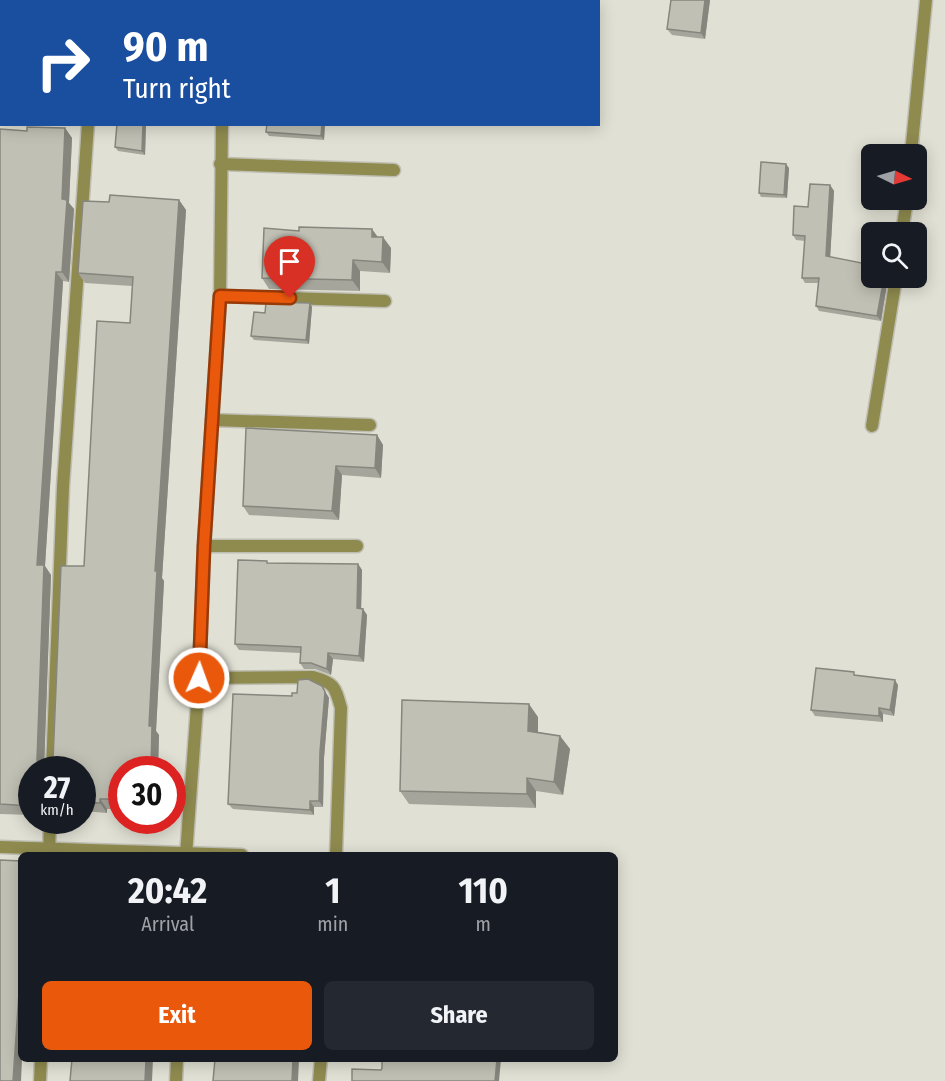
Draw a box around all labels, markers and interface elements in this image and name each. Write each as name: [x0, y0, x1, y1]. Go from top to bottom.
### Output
text: 90 m: [123, 22, 208, 72]
icon: right: [24, 24, 102, 102]
text: Turn right: [123, 73, 231, 105]
north arrow: [861, 144, 927, 210]
map controls: [861, 144, 927, 288]
button: search: [861, 222, 927, 288]
pin: [264, 236, 315, 298]
icon: arrive: [273, 245, 306, 278]
position arrow: [167, 646, 231, 710]
speed limit sign: 30: [108, 756, 186, 834]
text: 27: [44, 770, 70, 806]
text: km/h: [40, 801, 74, 819]
text: 20:42: [128, 869, 207, 913]
text: 1: [325, 869, 340, 913]
text: 110: [458, 869, 508, 913]
text: Arrival: [141, 912, 194, 936]
text: min: [317, 912, 348, 936]
text: m: [475, 912, 491, 936]
button: Exit: [42, 981, 312, 1050]
button: Share: [324, 981, 594, 1050]

